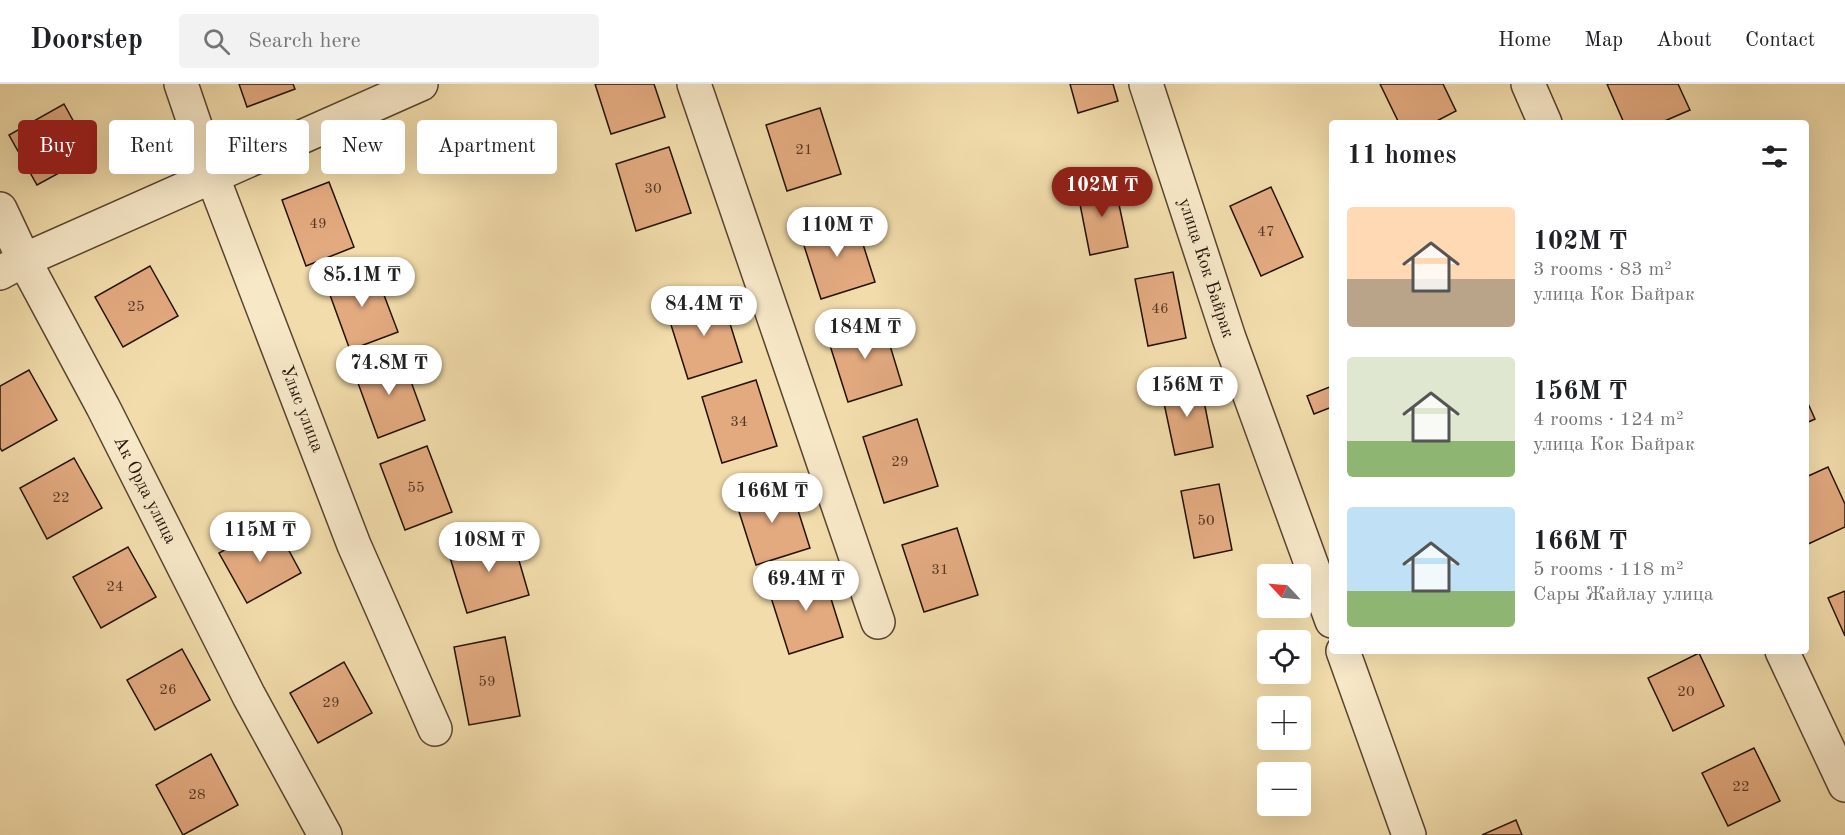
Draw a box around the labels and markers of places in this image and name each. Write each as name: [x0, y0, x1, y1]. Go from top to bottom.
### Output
pin: 102M ₸: [1053, 167, 1151, 218]
pin: 110M ₸: [788, 207, 886, 258]
pin: 85.1M ₸: [307, 257, 417, 308]
pin: 84.4M ₸: [649, 286, 759, 337]
pin: 184M ₸: [816, 309, 914, 360]
pin: 74.8M ₸: [334, 345, 444, 396]
pin: 156M ₸: [1138, 367, 1236, 418]
pin: 166M ₸: [723, 473, 821, 524]
pin: 115M ₸: [211, 512, 309, 563]
pin: 108M ₸: [440, 522, 538, 573]
pin: 69.4M ₸: [751, 561, 861, 612]

